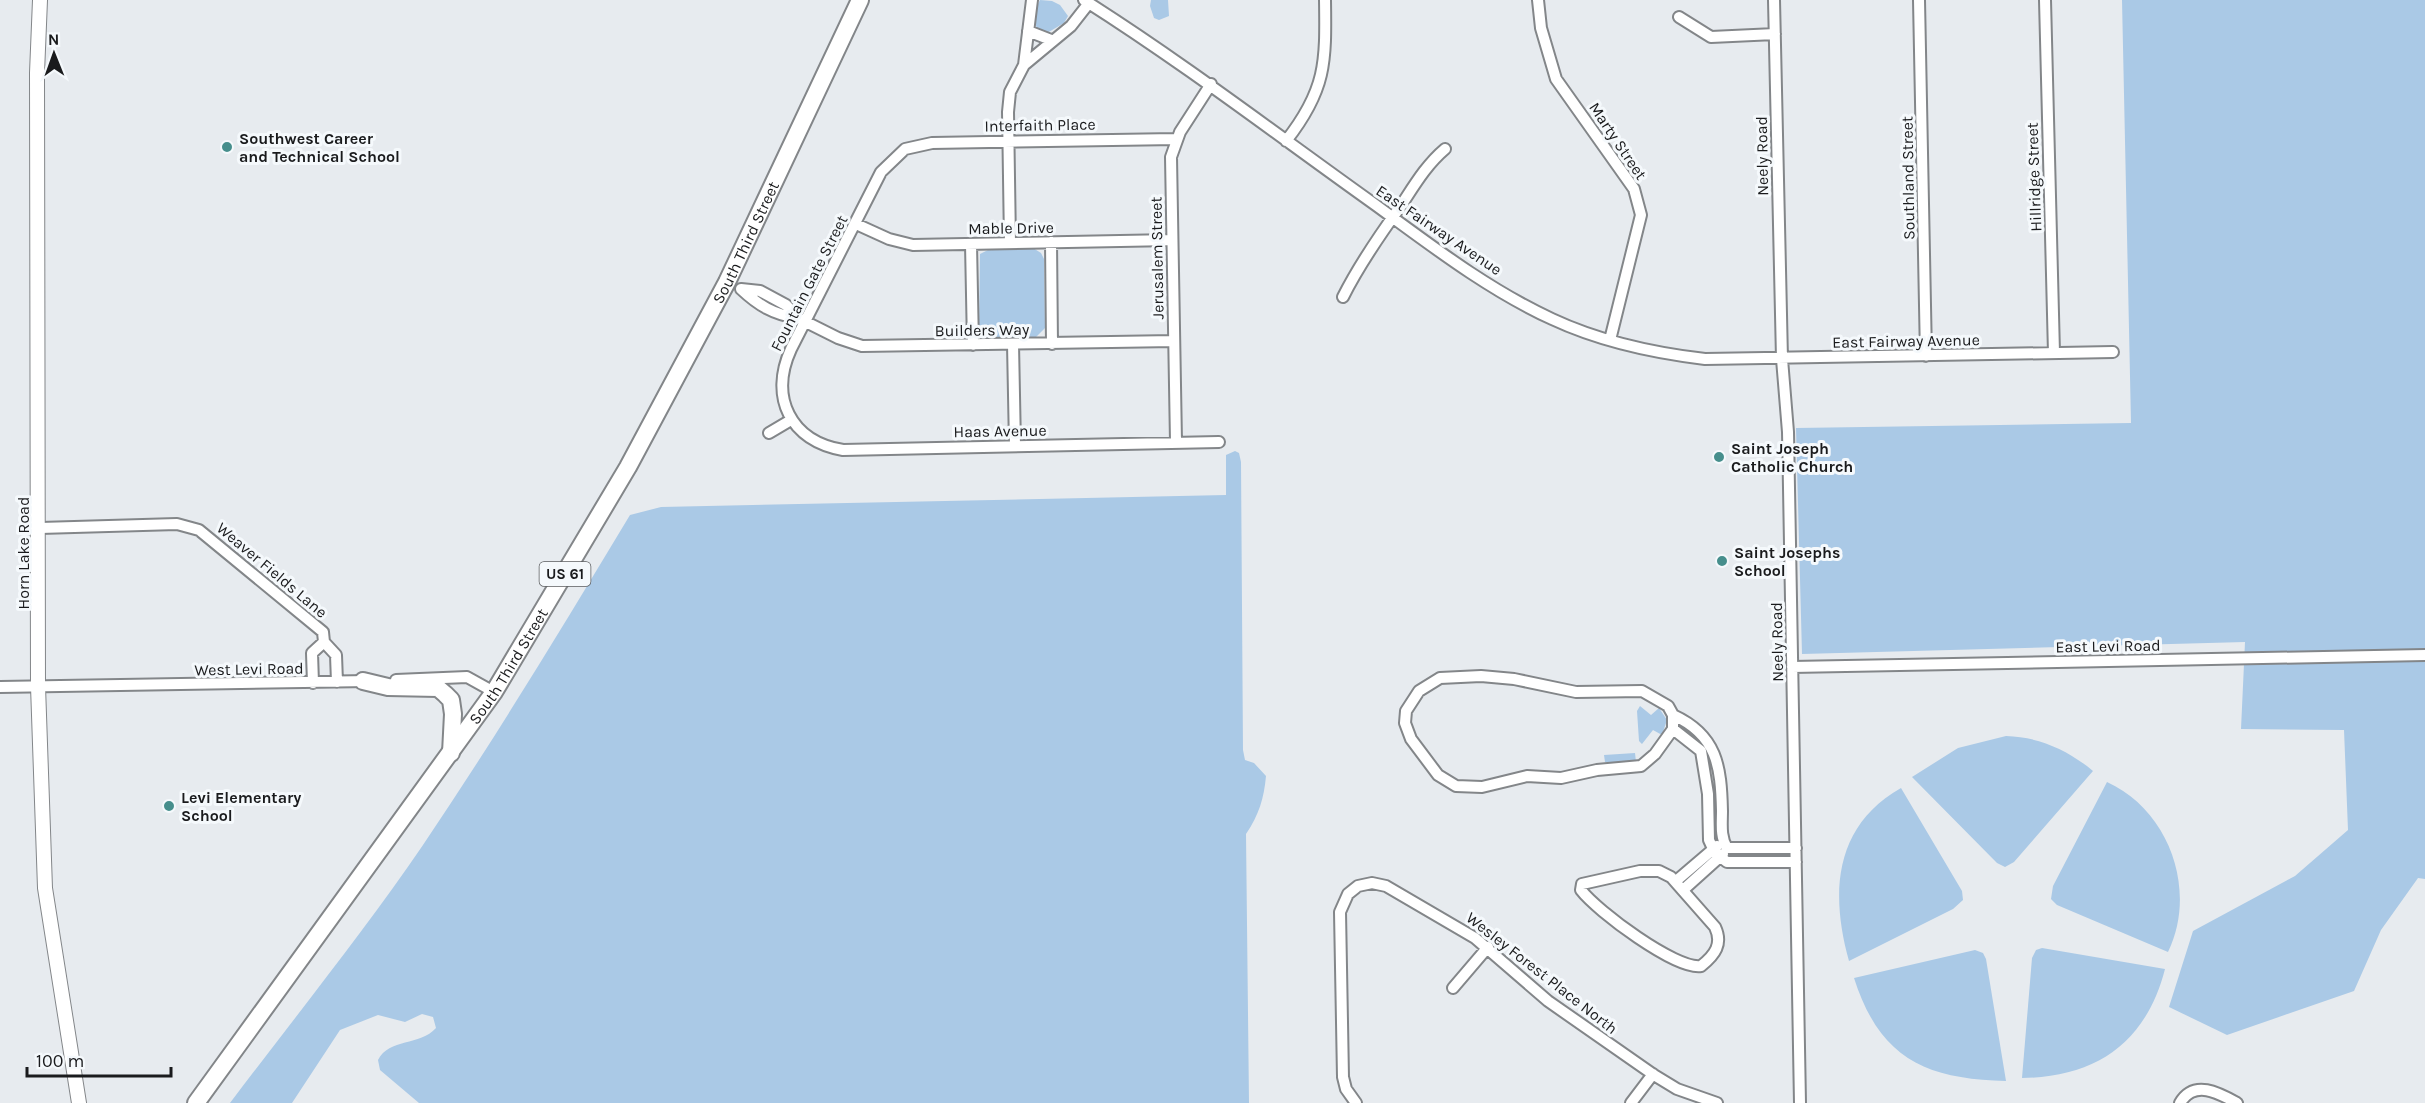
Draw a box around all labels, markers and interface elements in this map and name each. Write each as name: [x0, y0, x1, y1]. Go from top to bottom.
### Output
north arrow: [24, 24, 84, 84]
text: N: [48, 30, 60, 49]
street label: Marty Street: [1585, 99, 1651, 183]
street label: Interfaith Place: [984, 115, 1096, 135]
street label: Neely Road: [1752, 116, 1772, 196]
street label: Southland Street: [1897, 116, 1919, 240]
street label: Hillridge Street: [2023, 122, 2045, 232]
place label: Southwest Career and Technical School: [239, 129, 400, 166]
marker: Southwest Career and Technical School: [220, 140, 234, 154]
street label: South Third Street: [708, 178, 783, 307]
street label: East Fairway Avenue: [1372, 181, 1506, 279]
street label: Jerusalem Street: [1146, 196, 1168, 320]
street label: Fountain Gate Street: [766, 212, 852, 354]
street label: Mable Drive: [968, 218, 1054, 238]
street label: Builders Way: [935, 320, 1030, 340]
street label: East Fairway Avenue: [1832, 330, 1980, 352]
street label: Haas Avenue: [953, 421, 1047, 441]
place label: Saint Joseph Catholic Church: [1731, 439, 1853, 476]
marker: Saint Joseph Catholic Church: [1712, 450, 1726, 464]
street label: Horn Lake Road: [14, 497, 33, 609]
street label: Weaver Fields Lane: [213, 518, 331, 622]
place label: Saint Josephs School: [1734, 543, 1840, 580]
marker: Saint Josephs School: [1715, 554, 1729, 568]
road number: US 61: [540, 562, 590, 586]
street label: Neely Road: [1767, 602, 1787, 682]
street label: South Third Street: [464, 605, 551, 728]
street label: East Levi Road: [2055, 636, 2161, 656]
street label: West Levi Road: [194, 659, 304, 679]
place label: Levi Elementary School: [181, 788, 301, 825]
marker: Levi Elementary School: [162, 799, 176, 813]
street label: Wesley Forest Place North: [1463, 908, 1621, 1038]
scale bar: [27, 1040, 171, 1078]
text: 100 m: [36, 1050, 84, 1072]

